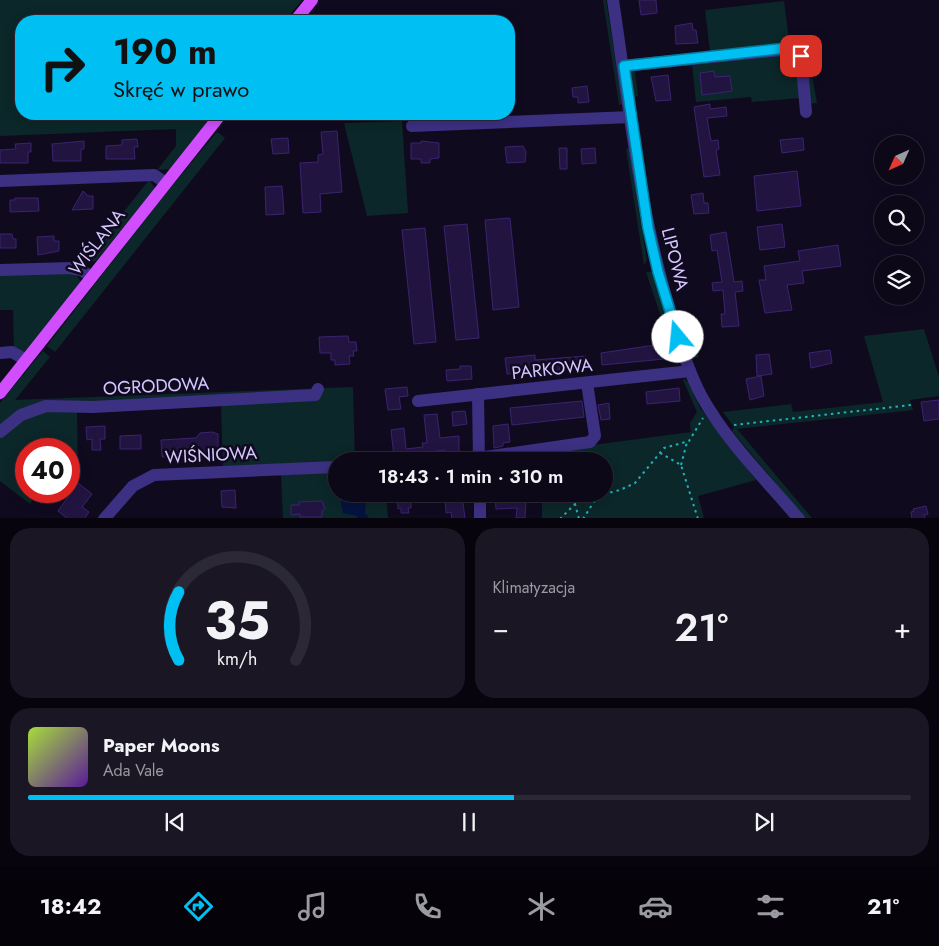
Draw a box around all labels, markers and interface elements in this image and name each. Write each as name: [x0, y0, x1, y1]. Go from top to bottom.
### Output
text: 190 m: [113, 27, 217, 77]
icon: right: [30, 35, 95, 100]
pin: [780, 35, 822, 77]
icon: arrive: [787, 42, 815, 70]
text: Skręć w prawo: [113, 73, 249, 105]
north arrow: [874, 135, 924, 185]
map controls: [874, 135, 924, 305]
button: search: [874, 195, 924, 245]
street label: WIŚLANA: [63, 203, 131, 281]
street label: LIPOWA: [655, 225, 695, 293]
button: layers: [874, 255, 924, 305]
position arrow: [651, 310, 703, 362]
street label: PARKOWA: [510, 352, 594, 386]
street label: OGRODOWA: [102, 370, 210, 402]
speed limit sign: 40: [15, 438, 80, 503]
street label: WIŚNIOWA: [164, 440, 258, 470]
text: 18:43 · 1 min · 310 m: [378, 463, 563, 490]
text: Klimatyzacja: [493, 576, 575, 599]
text: 35: [204, 583, 270, 659]
text: 21°: [675, 600, 728, 655]
text: −: [493, 608, 509, 649]
text: +: [894, 608, 911, 649]
text: km/h: [217, 646, 257, 672]
text: Paper Moons: [103, 732, 220, 759]
text: Ada Vale: [103, 759, 164, 782]
icon: previous: [161, 808, 189, 836]
icon: pause: [455, 808, 483, 836]
icon: next: [750, 808, 778, 836]
icon: directions: [181, 889, 216, 924]
icon: music: [295, 889, 330, 924]
icon: phone: [410, 889, 445, 924]
icon: climate: [524, 889, 559, 924]
icon: car: [638, 889, 673, 924]
icon: filters: [753, 889, 788, 924]
text: 18:42: [40, 890, 102, 922]
text: 21°: [867, 890, 899, 922]

